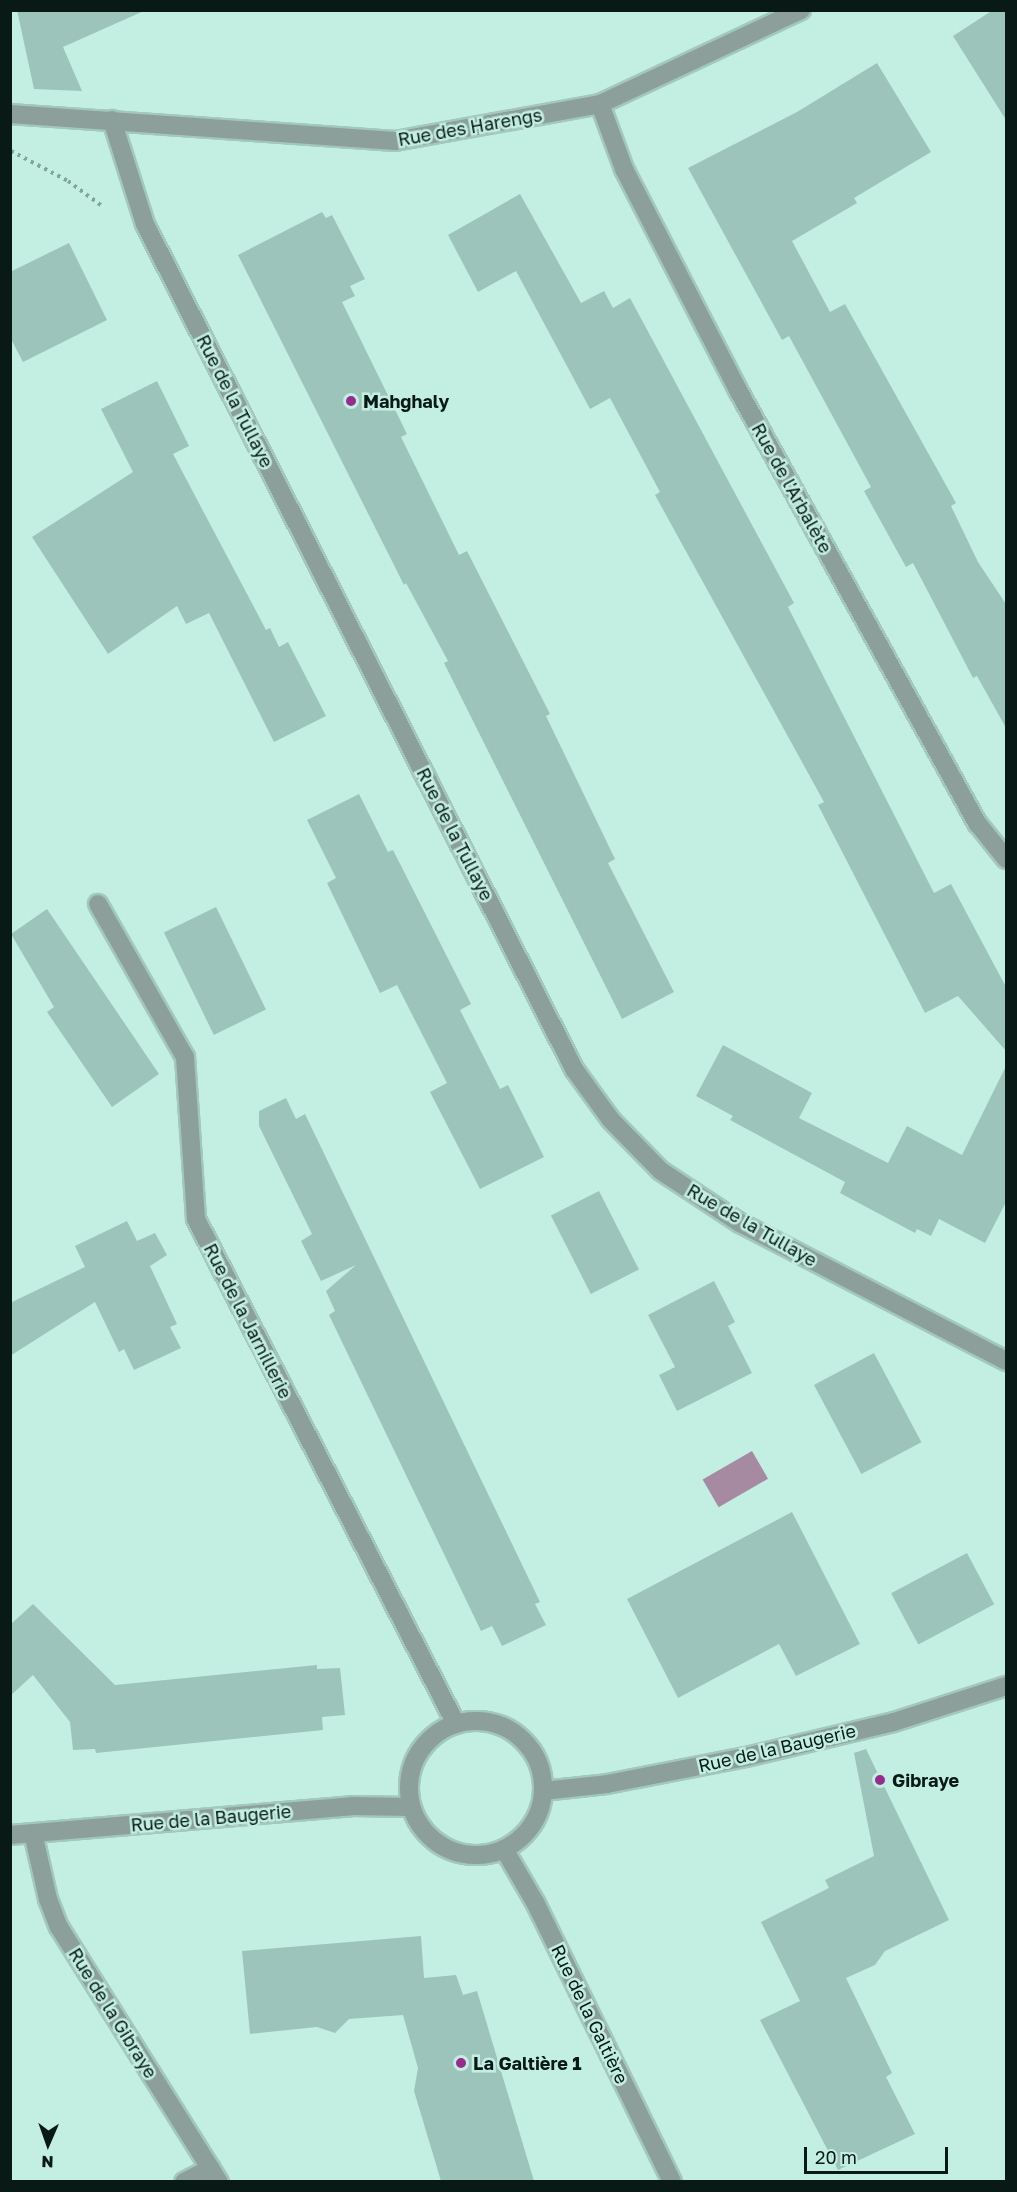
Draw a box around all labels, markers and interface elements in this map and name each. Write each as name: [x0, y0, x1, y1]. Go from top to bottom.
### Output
street label: Rue des Harengs: [396, 104, 544, 150]
street label: Rue de la Tullaye: [192, 331, 278, 471]
place label: Mahghaly: [363, 390, 449, 412]
marker: Mahghaly: [344, 394, 358, 408]
street label: Rue de l'Arbalète: [747, 419, 837, 557]
street label: Rue de la Tullaye: [412, 764, 498, 904]
street label: Rue de la Tullaye: [683, 1179, 821, 1271]
street label: Rue de la Jarnillerie: [199, 1240, 297, 1402]
street label: Rue de la Baugerie: [696, 1719, 858, 1777]
place label: Gibraye: [892, 1769, 959, 1791]
marker: Gibraye: [873, 1773, 887, 1787]
street label: Rue de la Baugerie: [130, 1800, 292, 1836]
street label: Rue de la Galtière: [547, 1941, 633, 2087]
street label: Rue de la Gibraye: [64, 1944, 162, 2082]
place label: La Galtière 1: [473, 2052, 582, 2074]
marker: La Galtière 1: [454, 2056, 468, 2070]
north arrow: [18, 2114, 78, 2174]
scale bar: [807, 2135, 951, 2173]
text: 20 m: [815, 2146, 857, 2168]
text: N: [41, 2152, 54, 2172]

